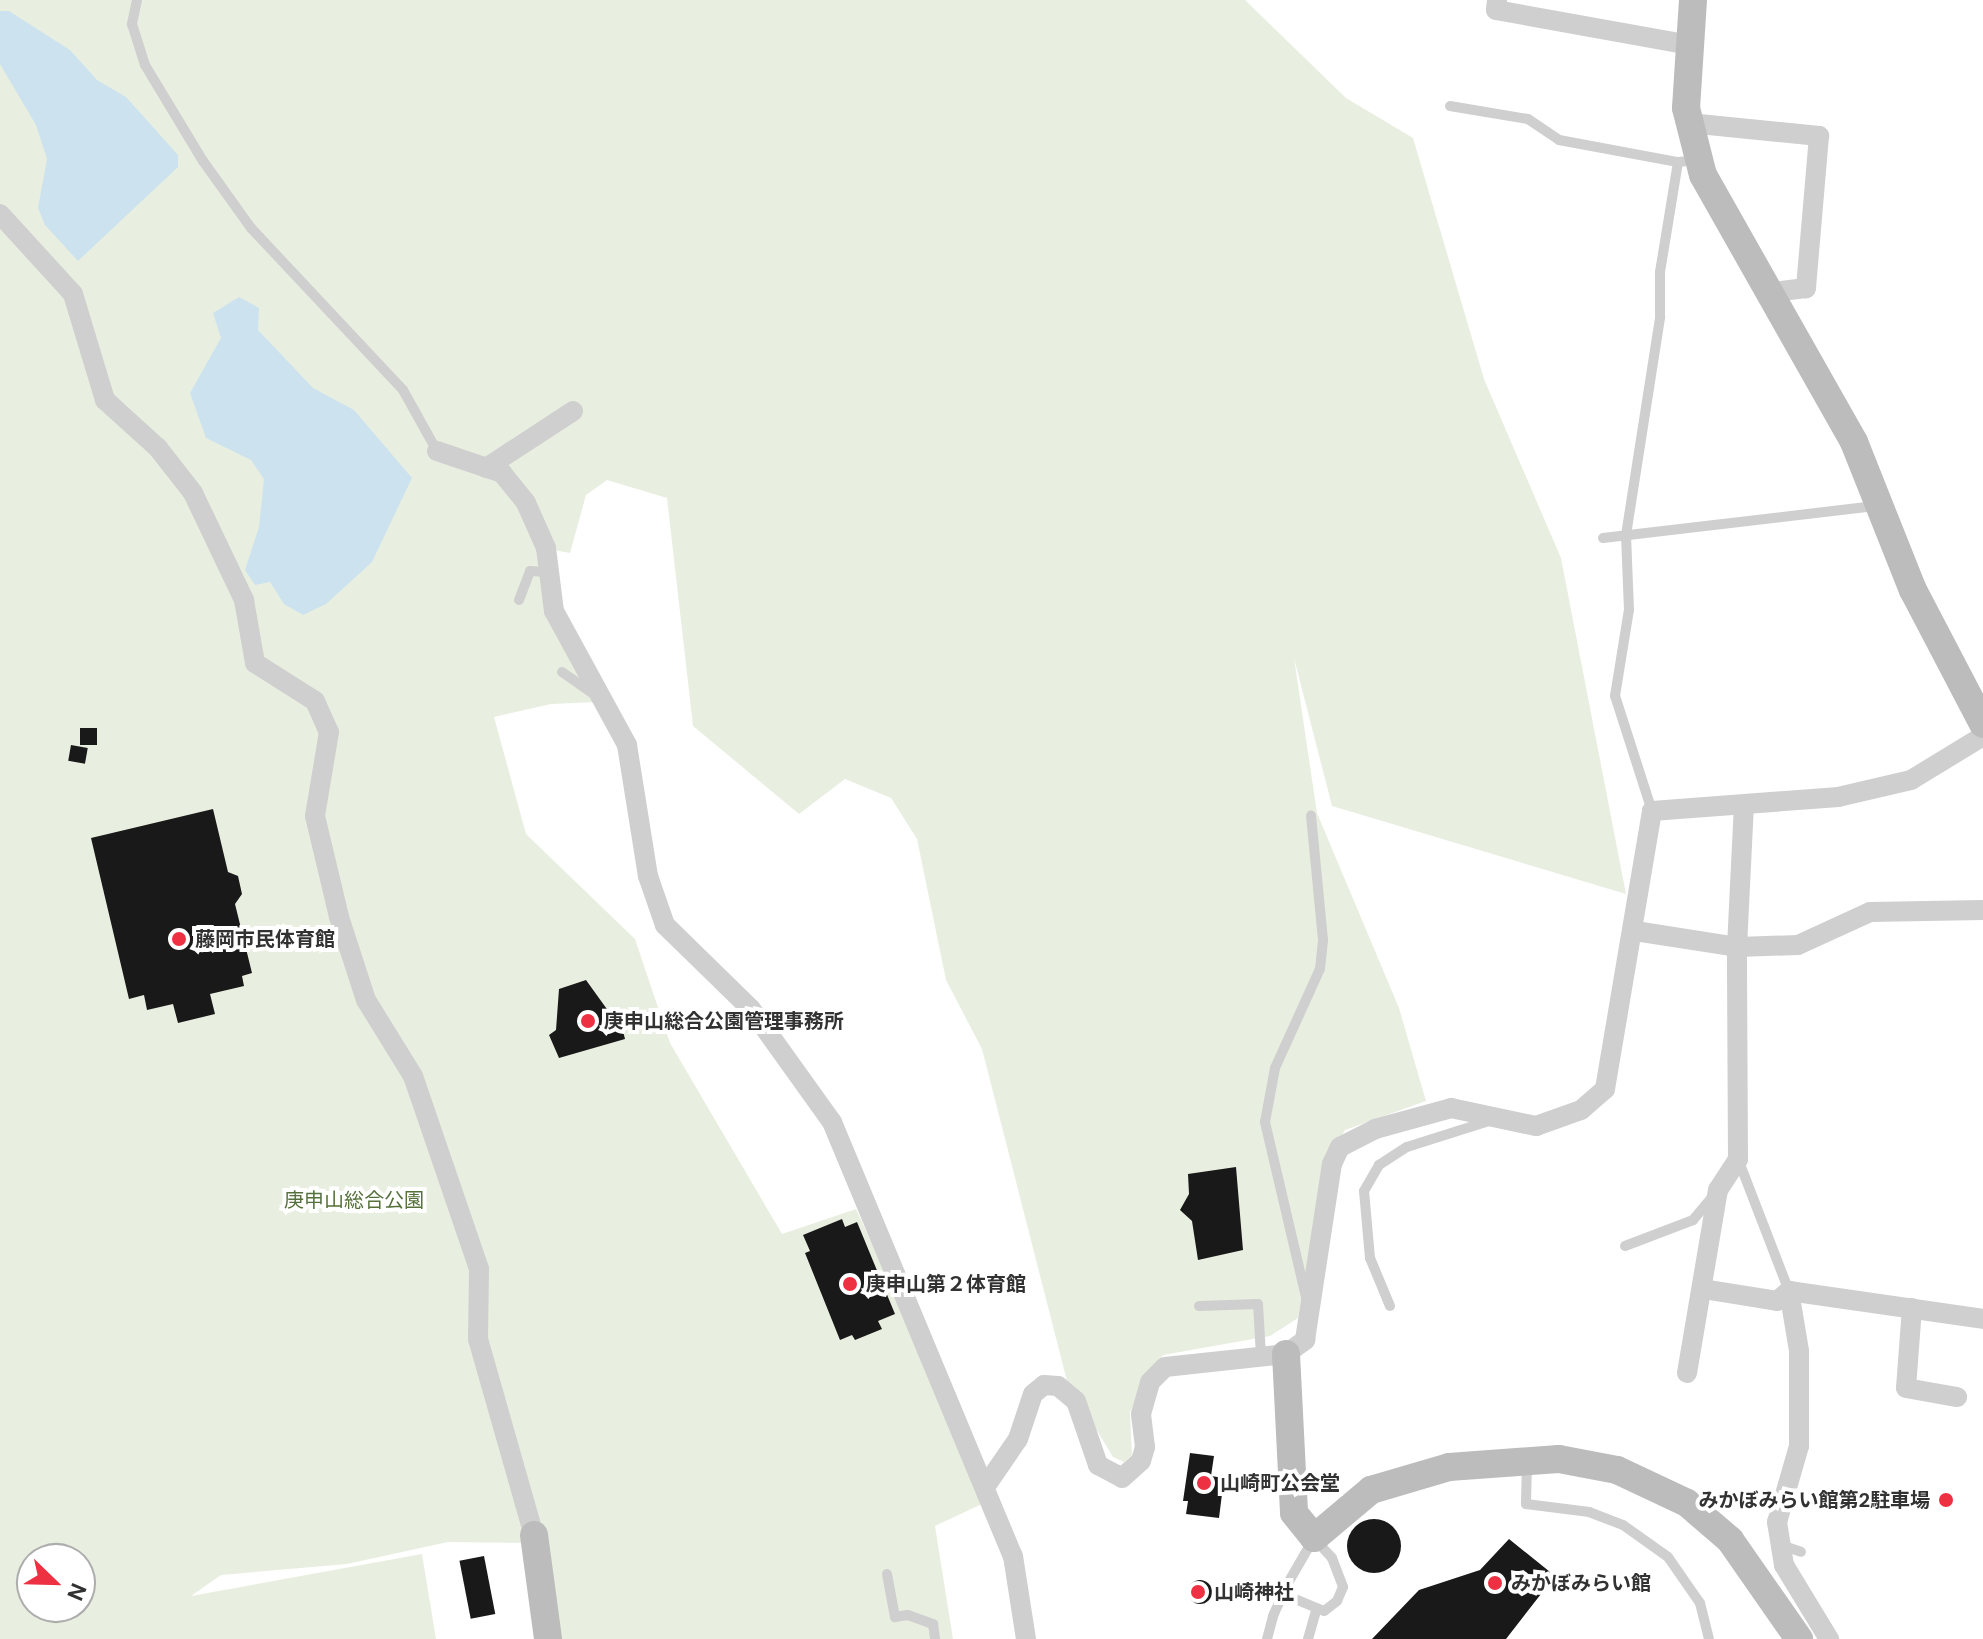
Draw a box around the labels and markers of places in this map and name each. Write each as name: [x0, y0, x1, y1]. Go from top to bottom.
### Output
place label: 藤岡市民体育館: [195, 927, 335, 951]
marker: 藤岡市民体育館: [170, 930, 188, 948]
place label: 庚申山総合公園管理事務所: [604, 1009, 844, 1033]
marker: 庚申山総合公園管理事務所: [579, 1012, 597, 1030]
place label: 庚申山第２体育館: [866, 1272, 1026, 1296]
marker: 庚申山第２体育館: [841, 1275, 859, 1293]
place label: 山崎町公会堂: [1220, 1471, 1340, 1495]
marker: 山崎町公会堂: [1195, 1474, 1213, 1492]
place label: みかぼみらい館第2駐車場: [1698, 1488, 1930, 1512]
marker: みかぼみらい館第2駐車場: [1937, 1491, 1955, 1509]
place label: みかぼみらい館: [1511, 1571, 1651, 1595]
marker: みかぼみらい館: [1486, 1574, 1504, 1592]
place label: 山崎神社: [1214, 1580, 1294, 1604]
marker: 山崎神社: [1189, 1583, 1207, 1601]

